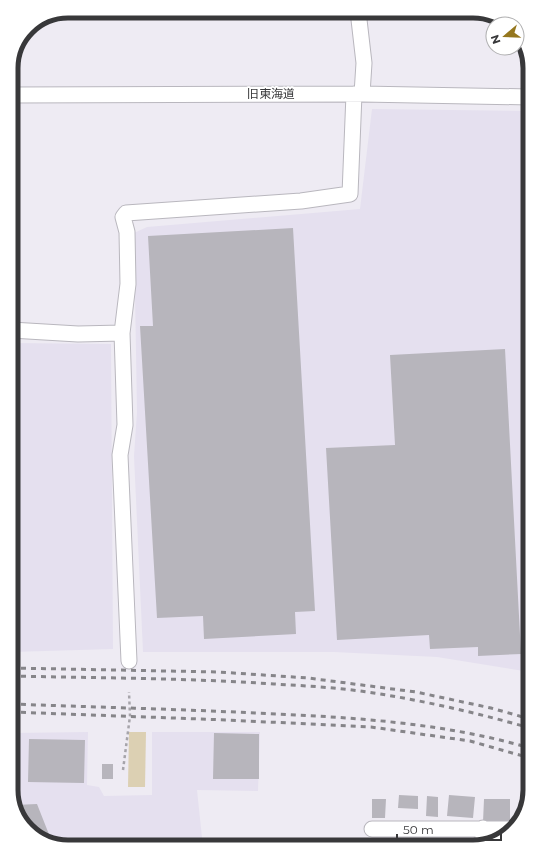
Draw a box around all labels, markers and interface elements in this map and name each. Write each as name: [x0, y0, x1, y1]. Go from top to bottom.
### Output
north arrow: [485, 16, 525, 56]
text: N: [487, 33, 504, 46]
street label: 旧東海道: [247, 86, 295, 101]
scale bar: [397, 816, 501, 842]
text: 50 m: [403, 822, 434, 837]

